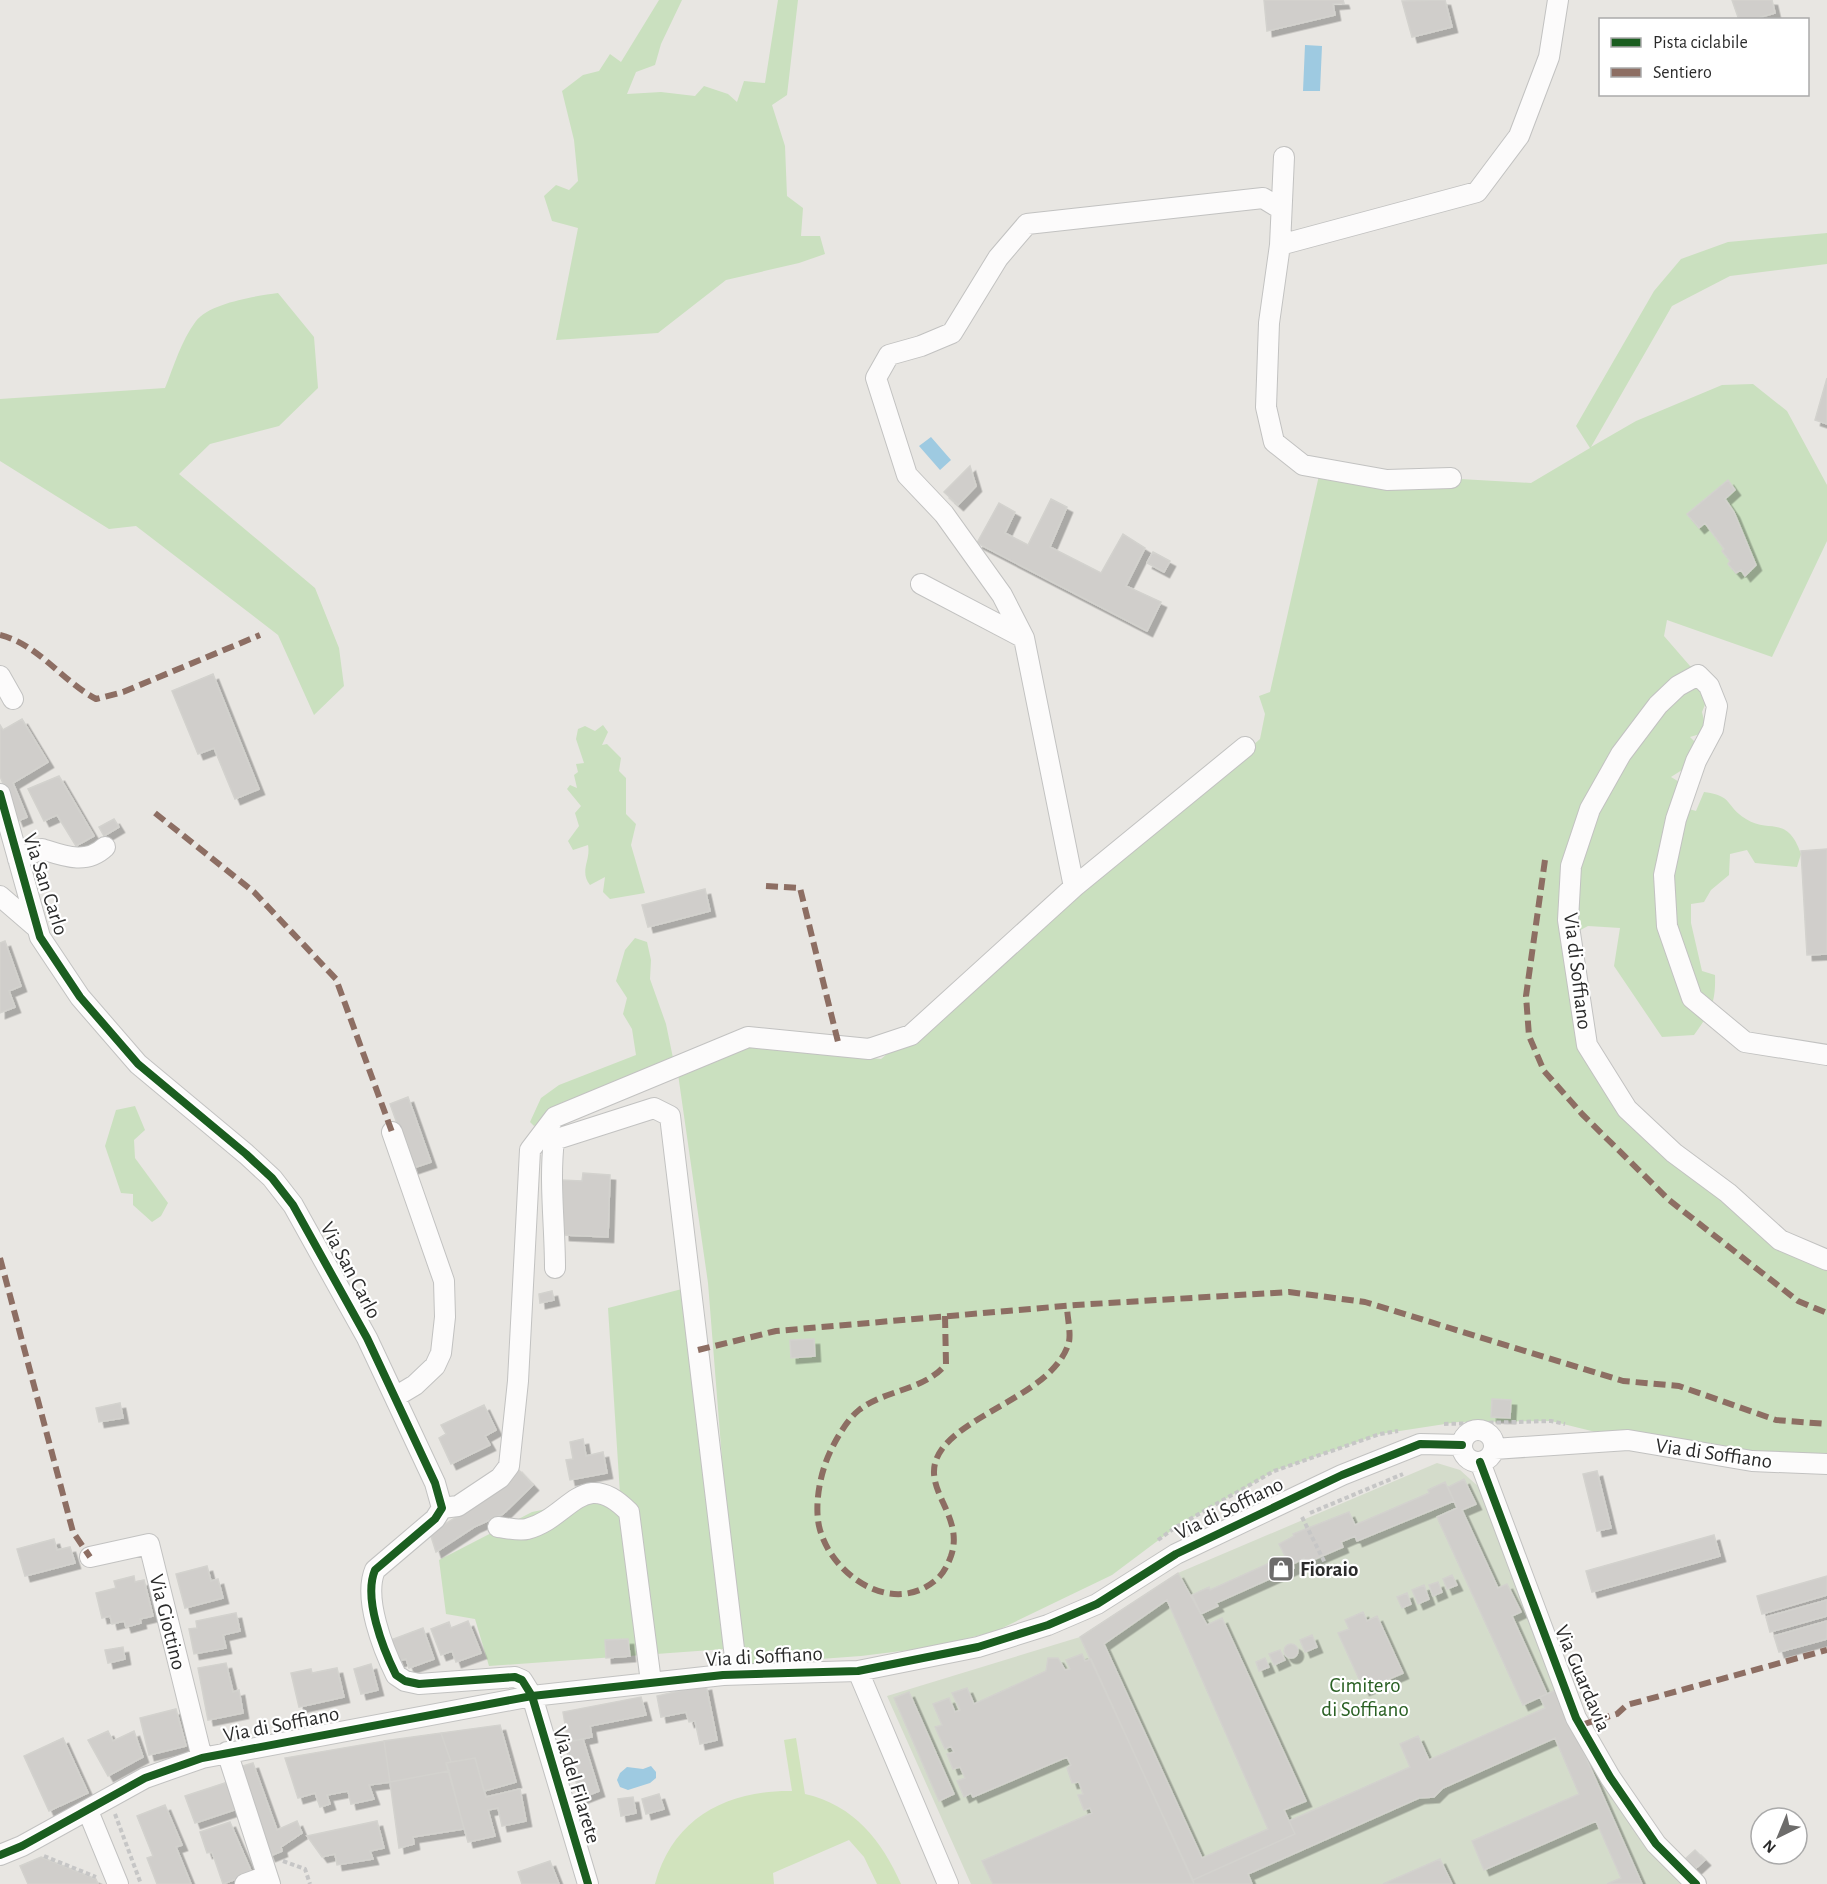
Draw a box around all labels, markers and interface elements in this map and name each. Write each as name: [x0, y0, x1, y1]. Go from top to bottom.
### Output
legend: [1599, 18, 1809, 96]
text: Pista ciclabile: [1653, 34, 1748, 52]
text: Sentiero: [1653, 64, 1712, 82]
street label: Via San Carlo: [19, 830, 72, 938]
street label: Via di Soffiano: [1560, 911, 1595, 1031]
street label: Via San Carlo: [316, 1218, 385, 1322]
street label: Via di Soffiano: [1654, 1435, 1774, 1472]
street label: Via di Soffiano: [1172, 1473, 1287, 1544]
shop icon: Fioraio: [1266, 1554, 1296, 1584]
place label: Fioraio: [1300, 1559, 1358, 1580]
street label: Via Giottino: [146, 1572, 190, 1672]
street label: Via Guardavia: [1551, 1622, 1614, 1735]
street label: Via di Soffiano: [705, 1643, 823, 1670]
park label: Cimitero di Soffiano: [1321, 1675, 1409, 1720]
street label: Via di Soffiano: [221, 1703, 341, 1746]
street label: Via del Filarete: [549, 1724, 604, 1846]
north arrow: [1749, 1806, 1809, 1866]
text: N: [1760, 1837, 1779, 1856]

